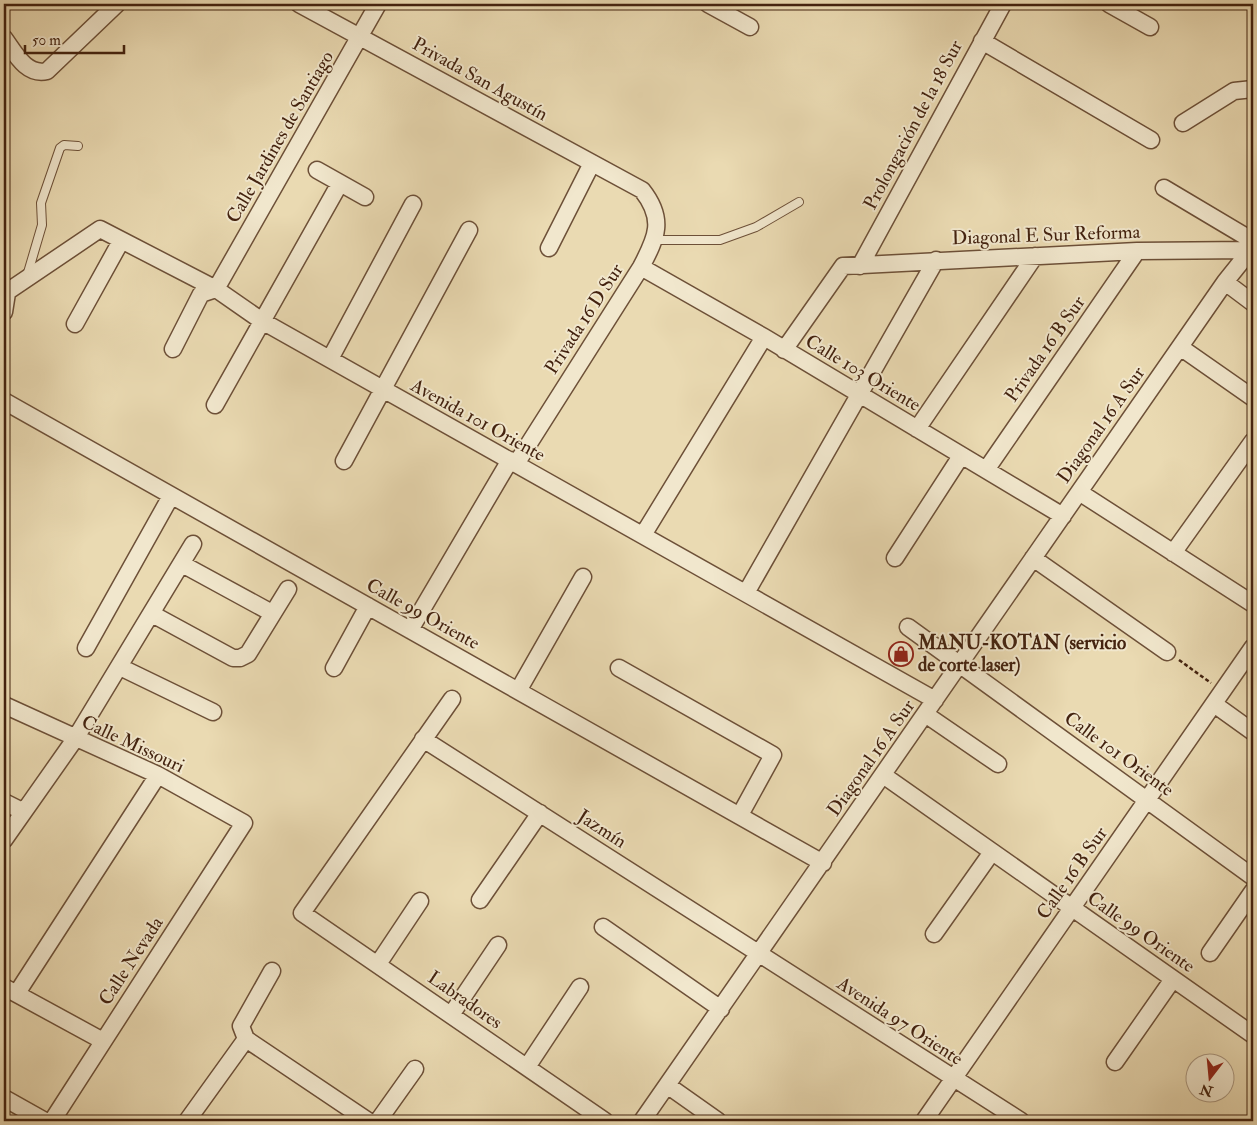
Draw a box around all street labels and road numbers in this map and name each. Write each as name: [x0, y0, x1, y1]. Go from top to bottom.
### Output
street label: Privada San Agustín: [408, 32, 552, 126]
street label: Prolongación de la 18 Sur: [858, 36, 968, 214]
street label: Calle Jardines de Santiago: [221, 47, 339, 227]
street label: Diagonal E Sur Reforma: [951, 220, 1141, 250]
street label: Privada 16 D Sur: [539, 259, 629, 379]
street label: Privada 16 B Sur: [1000, 291, 1090, 407]
street label: Calle 103 Oriente: [801, 329, 925, 417]
street label: Diagonal 16 A Sur: [1052, 362, 1150, 488]
street label: Avenida 101 Oriente: [406, 373, 549, 467]
street label: Calle 99 Oriente: [362, 573, 484, 655]
street label: Diagonal 16 A Sur: [822, 695, 920, 821]
street label: Calle 101 Oriente: [1060, 706, 1179, 802]
street label: Calle Missouri: [78, 710, 188, 778]
street label: Jazmín: [572, 804, 631, 854]
street label: Calle 16 B Sur: [1031, 822, 1113, 924]
street label: Calle 99 Oriente: [1083, 886, 1200, 978]
street label: Calle Nevada: [93, 912, 169, 1010]
street label: Labradores: [423, 966, 507, 1034]
street label: Avenida 97 Oriente: [832, 971, 967, 1071]

